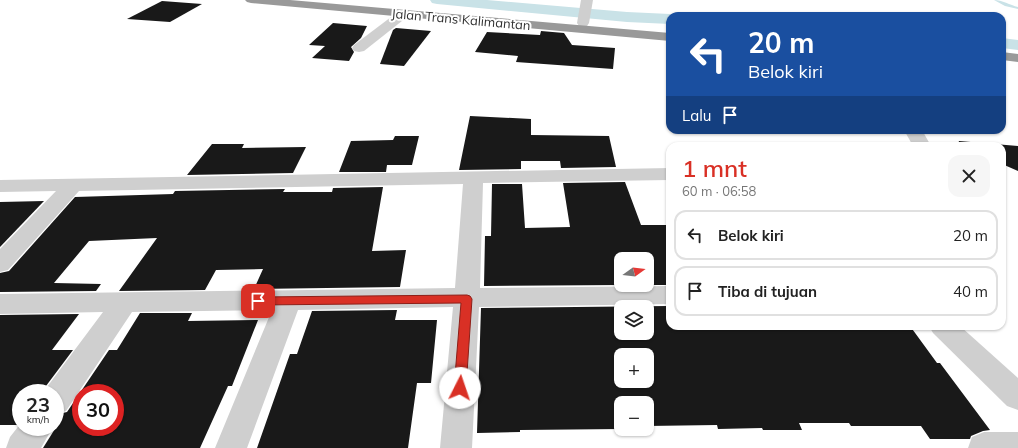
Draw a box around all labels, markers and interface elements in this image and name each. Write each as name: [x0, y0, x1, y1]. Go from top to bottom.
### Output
street label: Jalan Trans Kalimantan: [391, 5, 531, 33]
text: 20 m: [748, 25, 814, 60]
icon: left: [682, 28, 734, 80]
text: Belok kiri: [748, 60, 823, 83]
icon: arrive: [719, 104, 741, 126]
text: Lalu: [682, 106, 711, 125]
text: 1 mnt: [682, 153, 747, 183]
button: close: [948, 155, 990, 197]
text: 60 m · 06:58: [682, 183, 756, 199]
icon: left: [684, 224, 706, 246]
text: Belok kiri: [718, 226, 784, 245]
text: 20 m: [953, 226, 988, 245]
north arrow: [614, 252, 654, 292]
map controls: [614, 252, 654, 436]
icon: arrive: [684, 280, 706, 302]
text: Tiba di tujuan: [718, 282, 817, 301]
text: 40 m: [953, 282, 988, 301]
pin: [241, 284, 275, 318]
icon: arrive: [247, 290, 269, 312]
button: layers: [614, 300, 654, 340]
button: +: [614, 348, 654, 388]
position arrow: [439, 367, 481, 409]
speed limit sign: 30: [72, 384, 124, 436]
text: 23: [26, 392, 50, 417]
button: −: [614, 396, 654, 436]
text: km/h: [27, 413, 49, 426]

